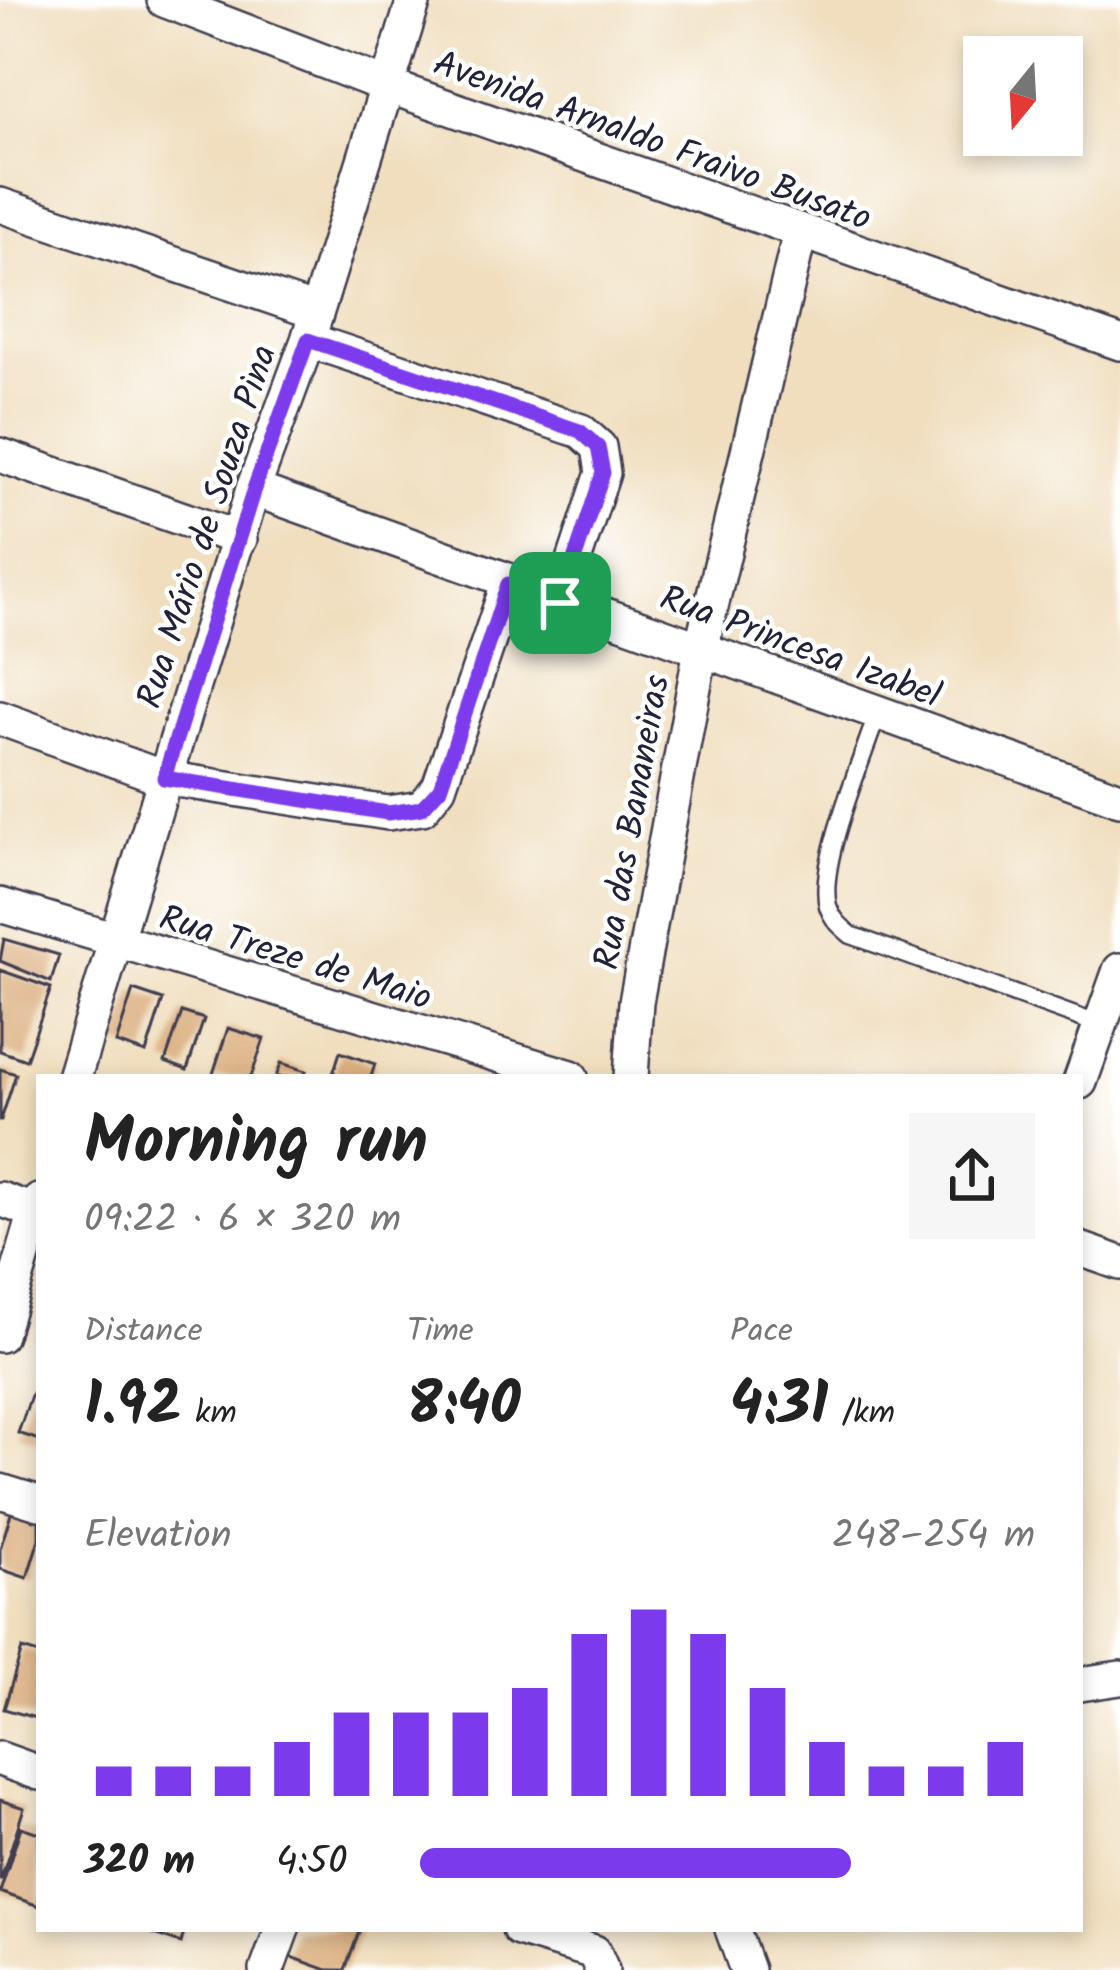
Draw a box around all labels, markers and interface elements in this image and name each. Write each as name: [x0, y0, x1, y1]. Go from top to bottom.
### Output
street label: Avenida Arnaldo Fraivo Busato: [425, 36, 879, 248]
north arrow: [963, 36, 1083, 156]
map controls: [963, 36, 1083, 156]
street label: Rua Mário de Souza Pina: [123, 338, 294, 716]
pin: [509, 552, 611, 654]
icon: arrive: [527, 570, 593, 636]
street label: Rua Princesa Izabel: [651, 571, 949, 726]
street label: Rua das Bananeiras: [579, 671, 687, 974]
street label: Rua Treze de Maio: [152, 891, 438, 1028]
text: Morning run: [84, 1092, 428, 1197]
button: share: [909, 1113, 1035, 1239]
text: 09:22 · 6 × 320 m: [84, 1190, 401, 1252]
text: Distance: [84, 1306, 203, 1359]
text: Time: [407, 1306, 474, 1359]
text: Pace: [730, 1306, 793, 1359]
text: 1.92: [84, 1359, 182, 1455]
text: 8:40: [407, 1359, 521, 1455]
text: 4:31: [730, 1359, 828, 1455]
text: km: [182, 1388, 237, 1441]
text: /km: [828, 1388, 895, 1441]
text: Elevation: [84, 1506, 232, 1568]
text: 248–254 m: [832, 1506, 1035, 1568]
text: 320 m: [84, 1832, 195, 1894]
text: 4:50: [276, 1832, 348, 1894]

